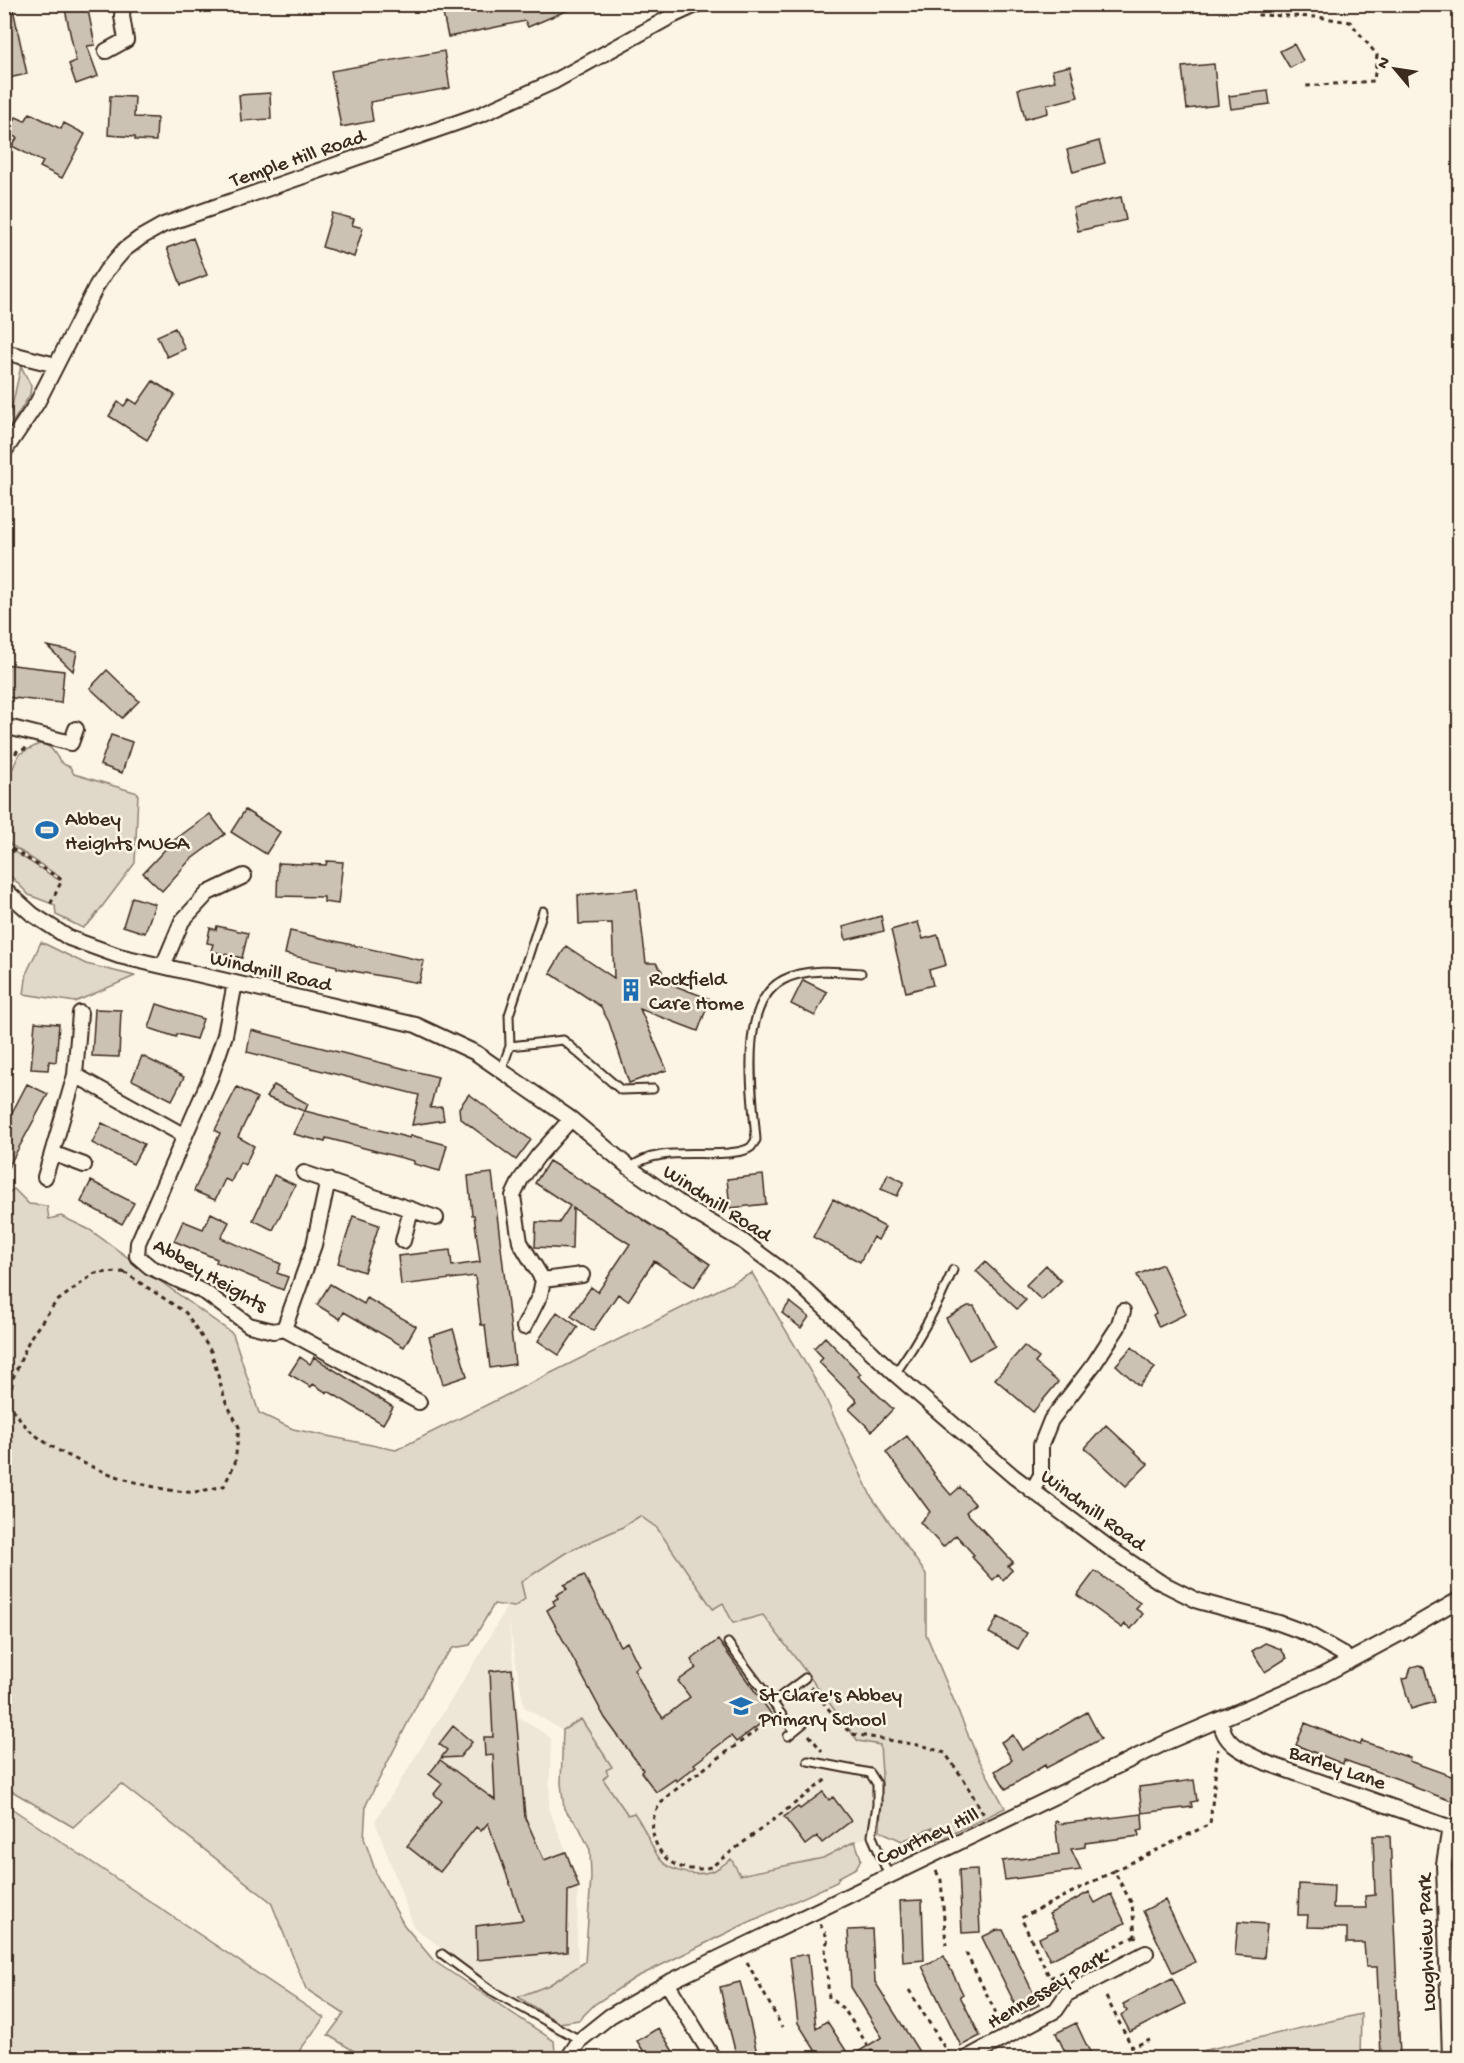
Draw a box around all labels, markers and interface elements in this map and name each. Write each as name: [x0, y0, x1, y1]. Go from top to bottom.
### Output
north arrow: [1365, 39, 1425, 99]
text: N: [1374, 54, 1396, 73]
street label: Temple Hill Road: [226, 125, 371, 195]
place label: Abbey Heights MUGA: [65, 809, 191, 858]
sports icon: Abbey Heights MUGA: [34, 817, 60, 843]
street label: Windmill Road: [207, 947, 335, 1000]
place label: Rockfield Care Home: [649, 969, 745, 1018]
building icon: Rockfield Care Home: [618, 977, 644, 1003]
street label: Windmill Road: [657, 1161, 776, 1250]
street label: Abbey Heights: [148, 1234, 272, 1320]
street label: Windmill Road: [1034, 1465, 1151, 1559]
place label: St Clare's Abbey Primary School: [758, 1685, 902, 1734]
school or university icon: St Clare's Abbey Primary School: [728, 1693, 754, 1719]
street label: Barley Lane: [1284, 1741, 1390, 1798]
street label: Courtney Hill: [873, 1804, 984, 1873]
street label: Loughview Park: [1414, 1871, 1443, 2012]
street label: Hennessey Park: [983, 1944, 1114, 2037]

